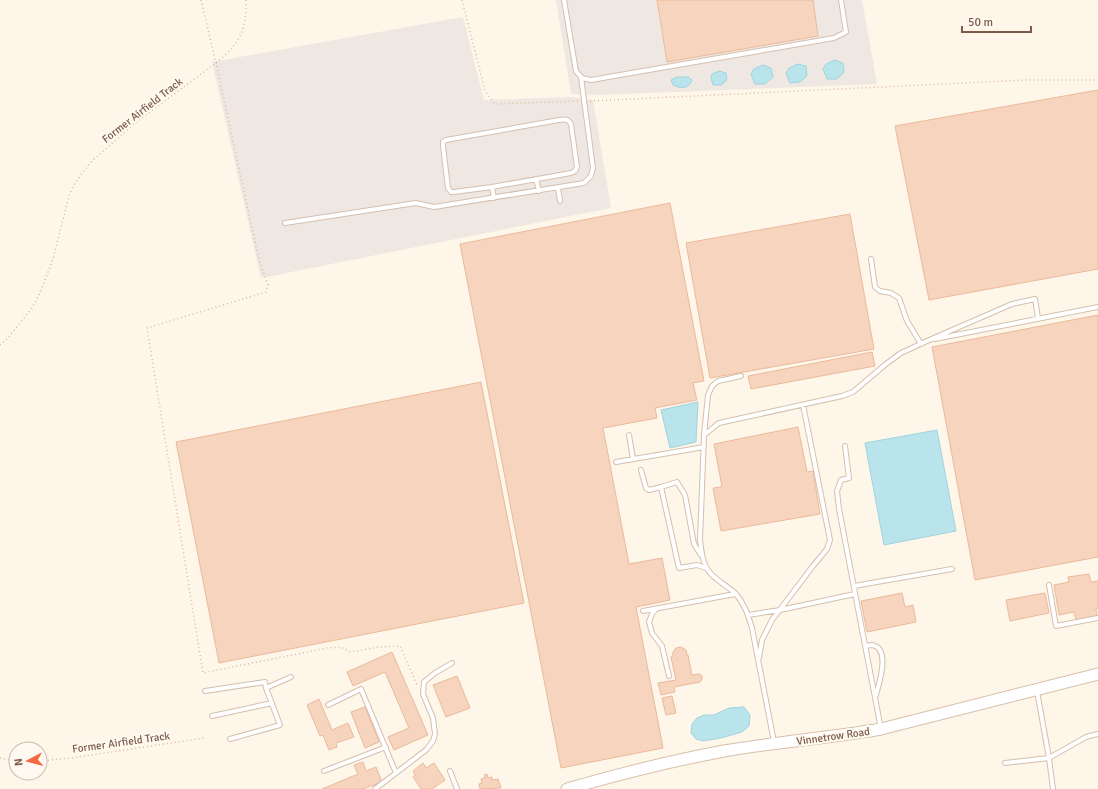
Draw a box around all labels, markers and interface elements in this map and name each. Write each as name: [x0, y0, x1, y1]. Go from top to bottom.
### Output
scale bar: [962, 8, 1031, 34]
text: 50 m: [968, 15, 993, 30]
street label: Former Airfield Track: [100, 75, 185, 146]
street label: Vinnetrow Road: [796, 725, 871, 748]
street label: Former Airfield Track: [71, 729, 171, 756]
north arrow: [8, 741, 48, 781]
text: N: [12, 758, 25, 767]

